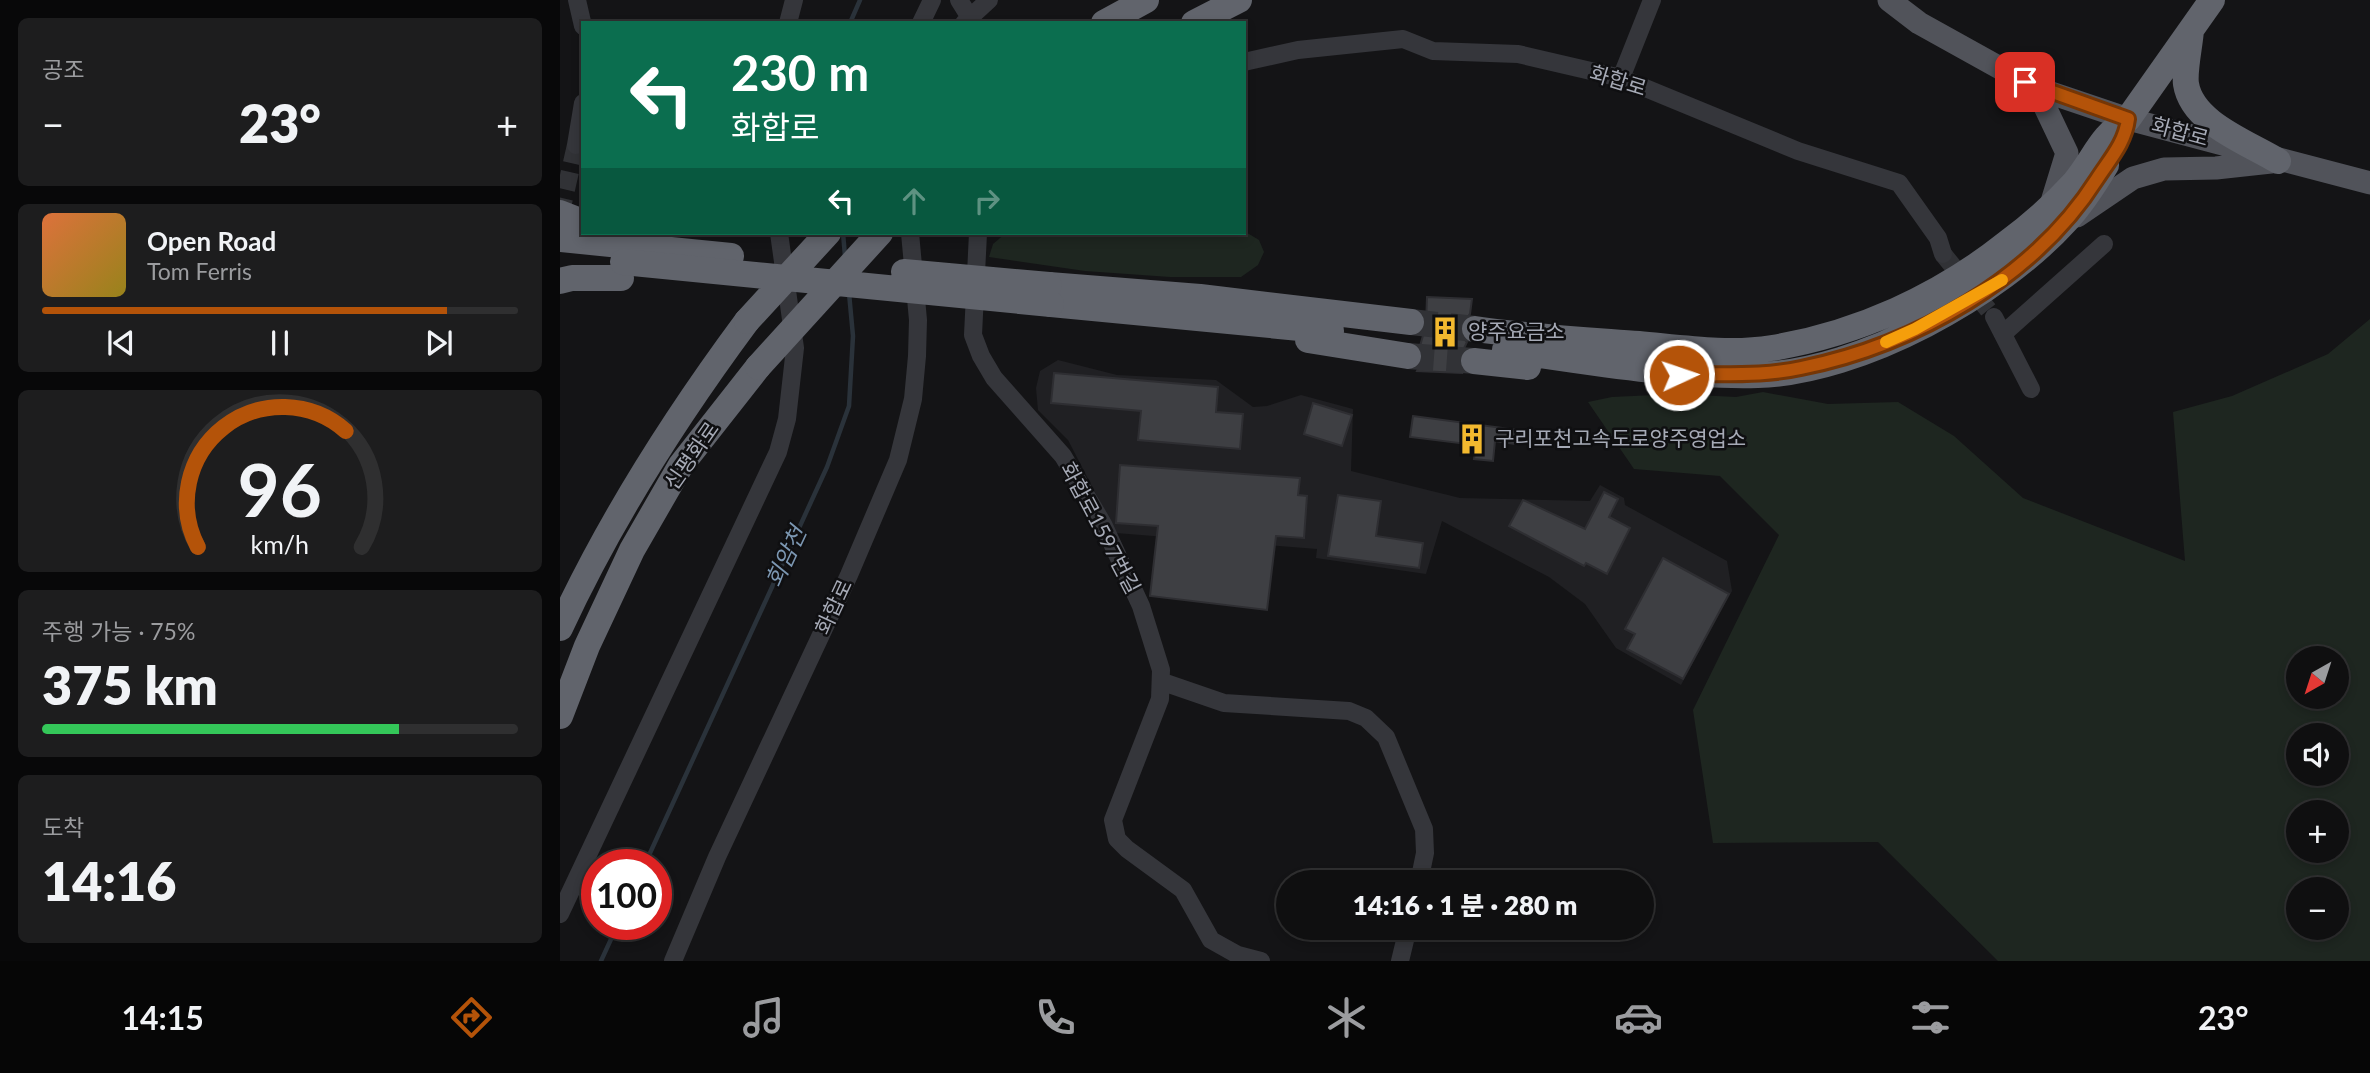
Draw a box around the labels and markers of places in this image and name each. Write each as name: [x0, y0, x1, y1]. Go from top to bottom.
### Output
pin: [1995, 52, 2055, 112]
building icon: 양주요금소: [1428, 315, 1462, 349]
place label: 양주요금소: [1468, 318, 1565, 343]
building icon: 구리포천고속도로양주영업소: [1455, 422, 1489, 456]
place label: 구리포천고속도로양주영업소: [1495, 425, 1746, 450]

